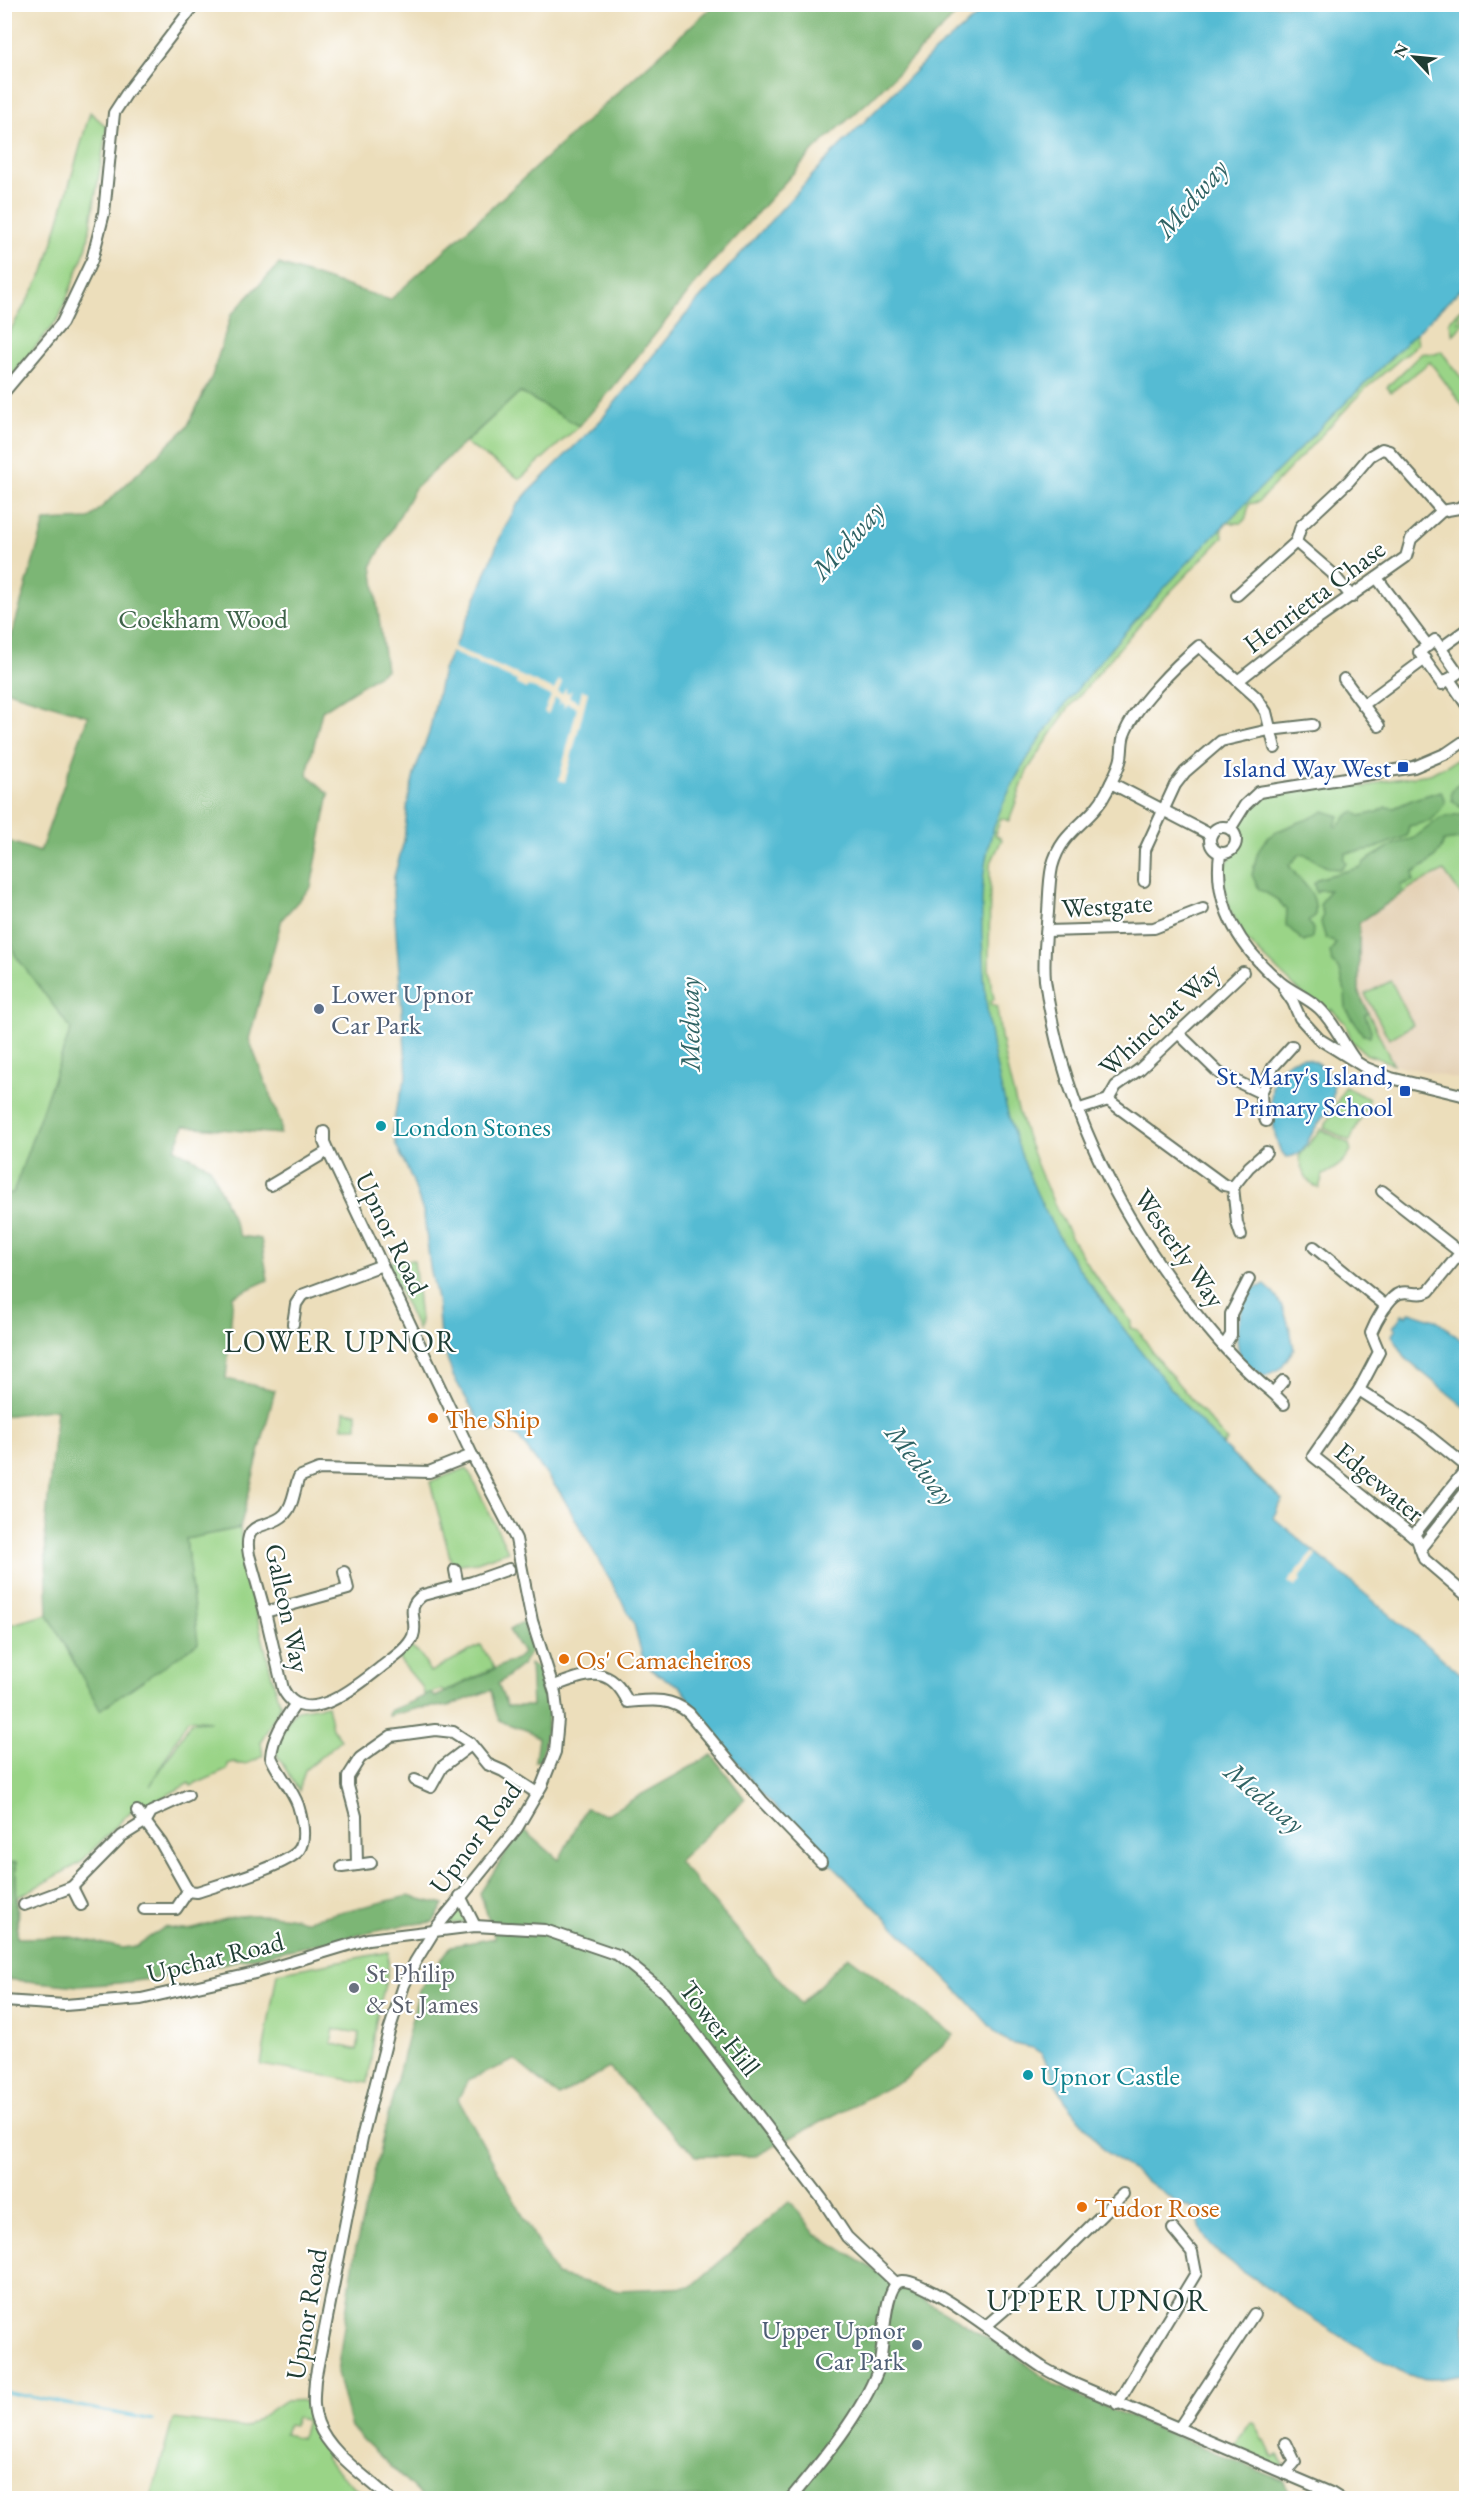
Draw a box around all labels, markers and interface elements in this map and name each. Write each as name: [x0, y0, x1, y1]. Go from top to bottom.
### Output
north arrow: [1384, 27, 1444, 87]
text: N: [1389, 40, 1413, 61]
water label: Medway: [1145, 150, 1236, 247]
water label: Medway: [801, 493, 892, 588]
street label: Henrietta Chase: [1236, 531, 1392, 661]
park label: Cockham Wood: [118, 601, 288, 636]
place label: Island Way West: [1223, 750, 1392, 785]
marker: Island Way West: [1396, 760, 1410, 774]
street label: Westgate: [1060, 884, 1154, 926]
street label: Whinchat Way: [1091, 954, 1227, 1084]
place label: Lower Upnor Car Park: [331, 976, 473, 1042]
water label: Medway: [670, 976, 708, 1073]
marker: Lower Upnor Car Park: [312, 1002, 326, 1016]
place label: St. Mary's Island, Primary School: [1216, 1058, 1393, 1124]
marker: St. Mary's Island, Primary School: [1398, 1084, 1412, 1098]
place label: London Stones: [393, 1109, 551, 1144]
marker: London Stones: [374, 1119, 388, 1133]
street label: Upnor Road: [347, 1166, 437, 1301]
street label: Westerly Way: [1126, 1182, 1234, 1314]
district label: LOWER UPNOR: [224, 1322, 458, 1361]
place label: The Ship: [445, 1401, 540, 1436]
marker: The Ship: [426, 1411, 440, 1425]
water label: Medway: [877, 1414, 964, 1513]
street label: Edgewater: [1328, 1434, 1432, 1530]
street label: Galleon Way: [257, 1540, 319, 1676]
place label: Os' Camacheiros: [576, 1642, 751, 1677]
marker: Os' Camacheiros: [557, 1652, 571, 1666]
water label: Medway: [1216, 1752, 1313, 1841]
street label: Upnor Road: [421, 1773, 529, 1900]
street label: Upchat Road: [143, 1923, 287, 1991]
place label: St Philip & St James: [366, 1955, 478, 2021]
street label: Tower Hill: [672, 1973, 768, 2083]
marker: St Philip & St James: [347, 1981, 361, 1995]
place label: Upnor Castle: [1040, 2058, 1180, 2093]
marker: Upnor Castle: [1021, 2068, 1035, 2082]
place label: Tudor Rose: [1094, 2190, 1220, 2225]
marker: Tudor Rose: [1075, 2200, 1089, 2214]
street label: Upnor Road: [277, 2245, 335, 2382]
district label: UPPER UPNOR: [987, 2281, 1209, 2320]
place label: Upper Upnor Car Park: [762, 2312, 905, 2378]
marker: Upper Upnor Car Park: [910, 2338, 924, 2352]

